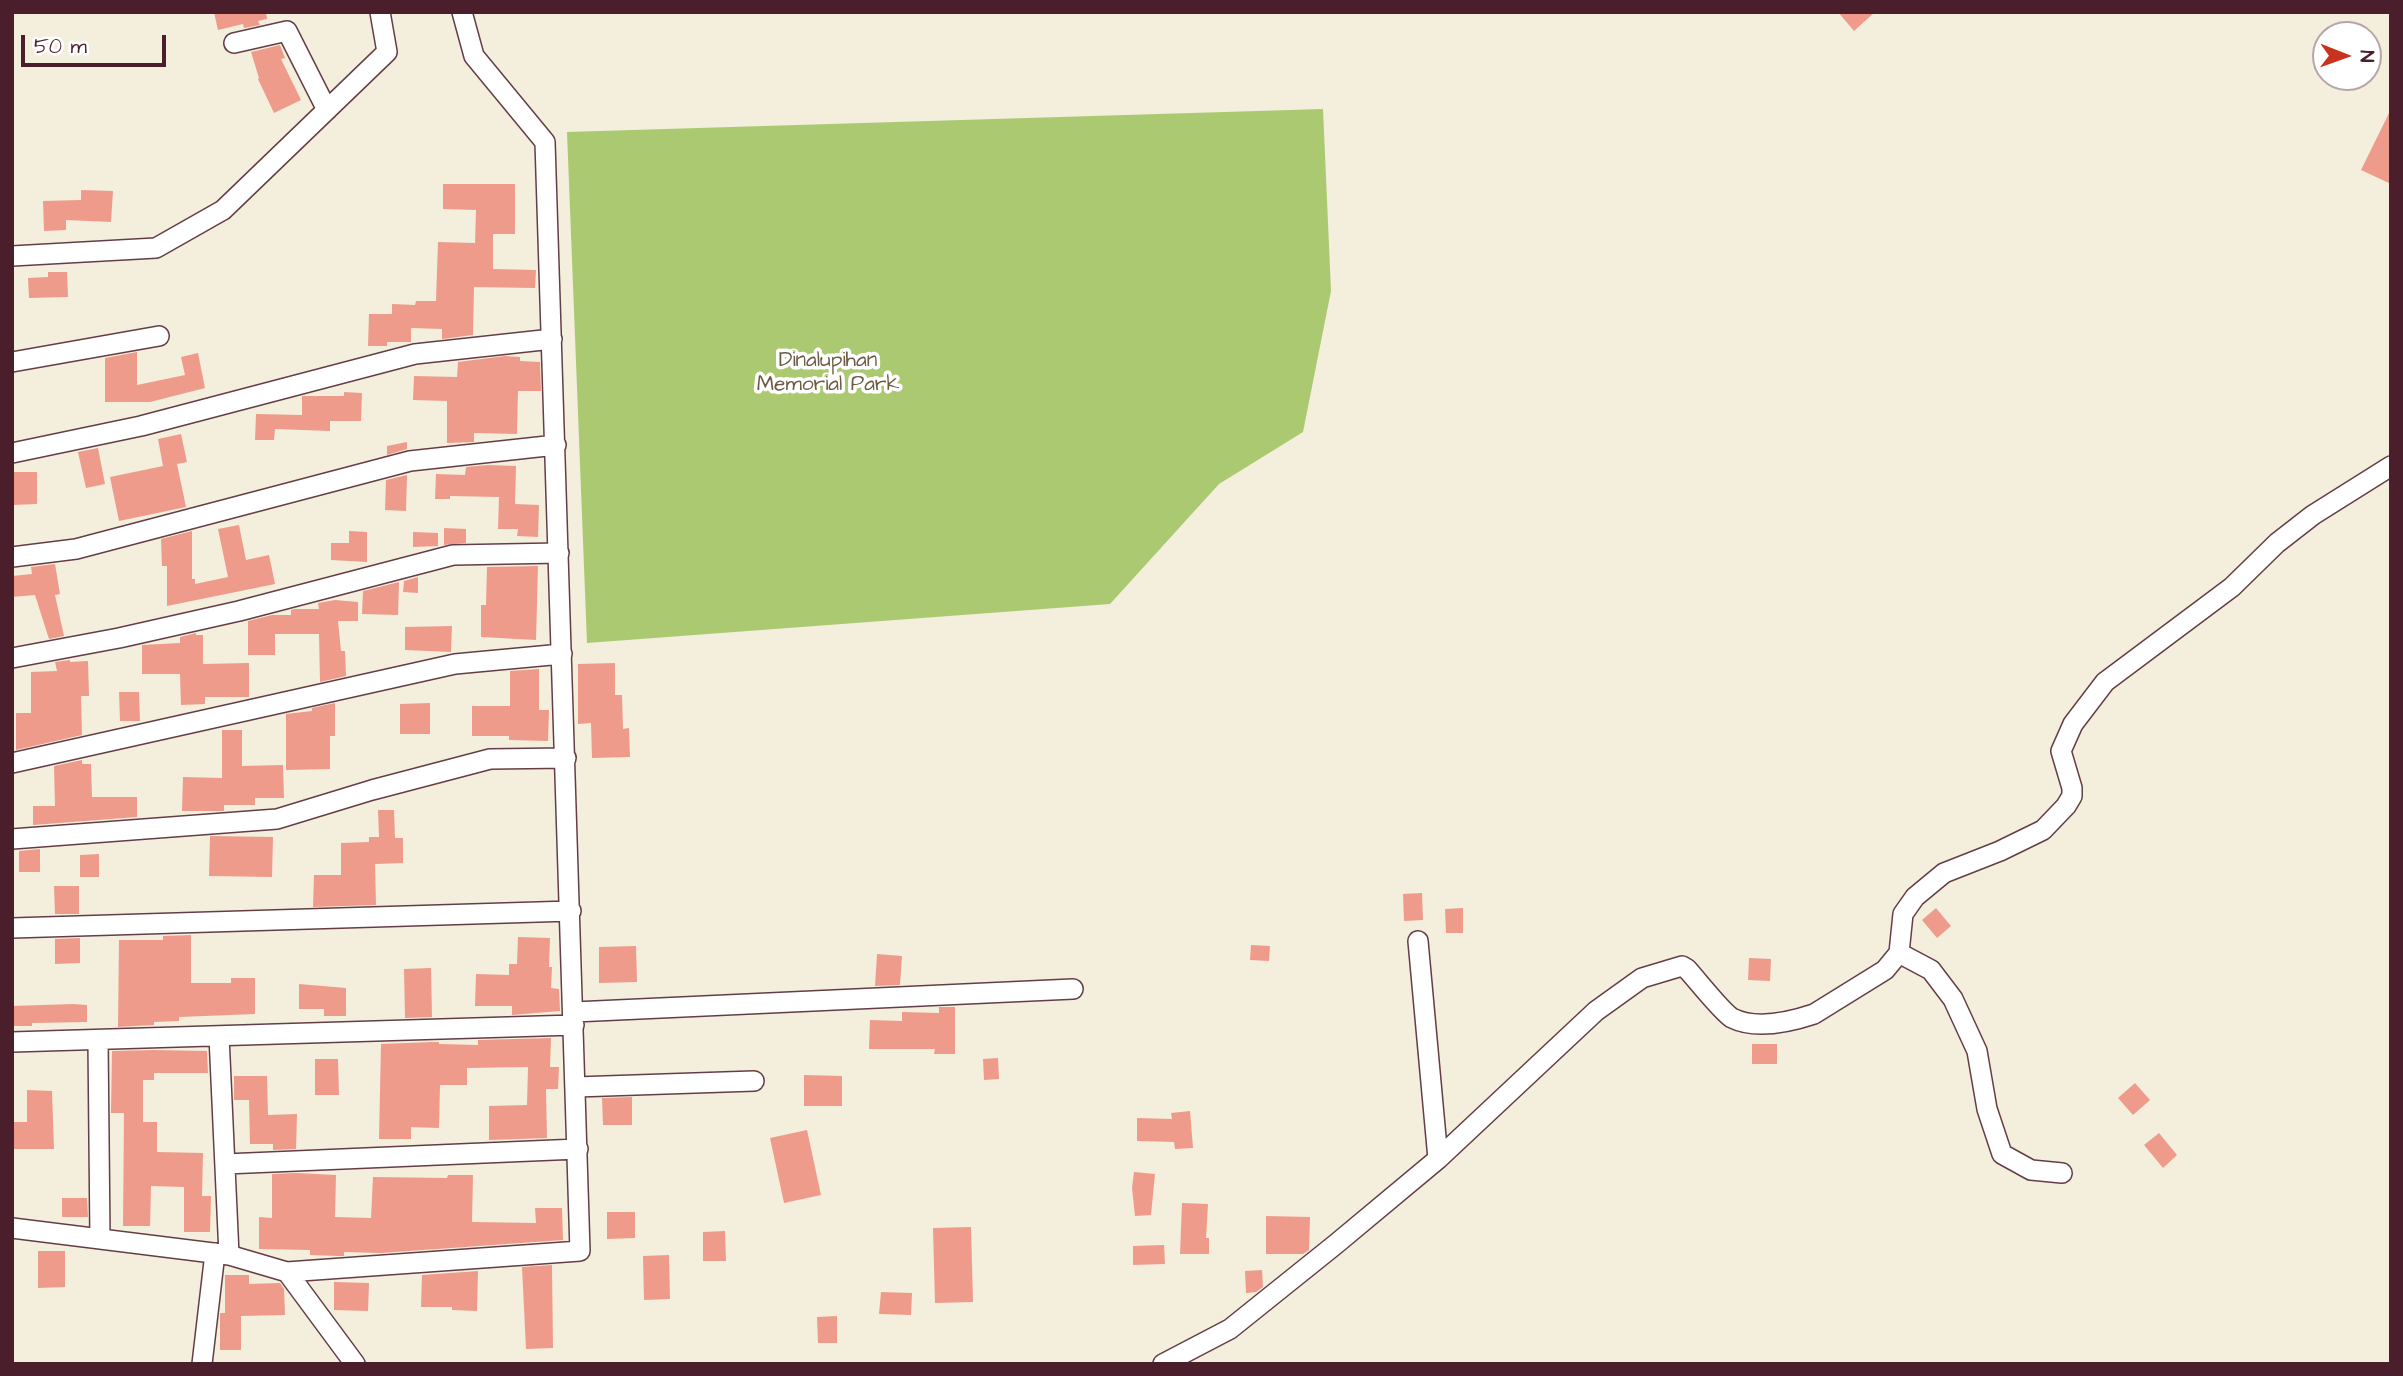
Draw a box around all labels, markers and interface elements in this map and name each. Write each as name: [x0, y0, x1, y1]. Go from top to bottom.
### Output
scale bar: [24, 21, 170, 65]
north arrow: [2312, 21, 2382, 91]
text: 50 m: [34, 32, 87, 61]
text: N: [2353, 50, 2380, 63]
park label: Dinalupihan Memorial Park: [757, 349, 899, 399]

